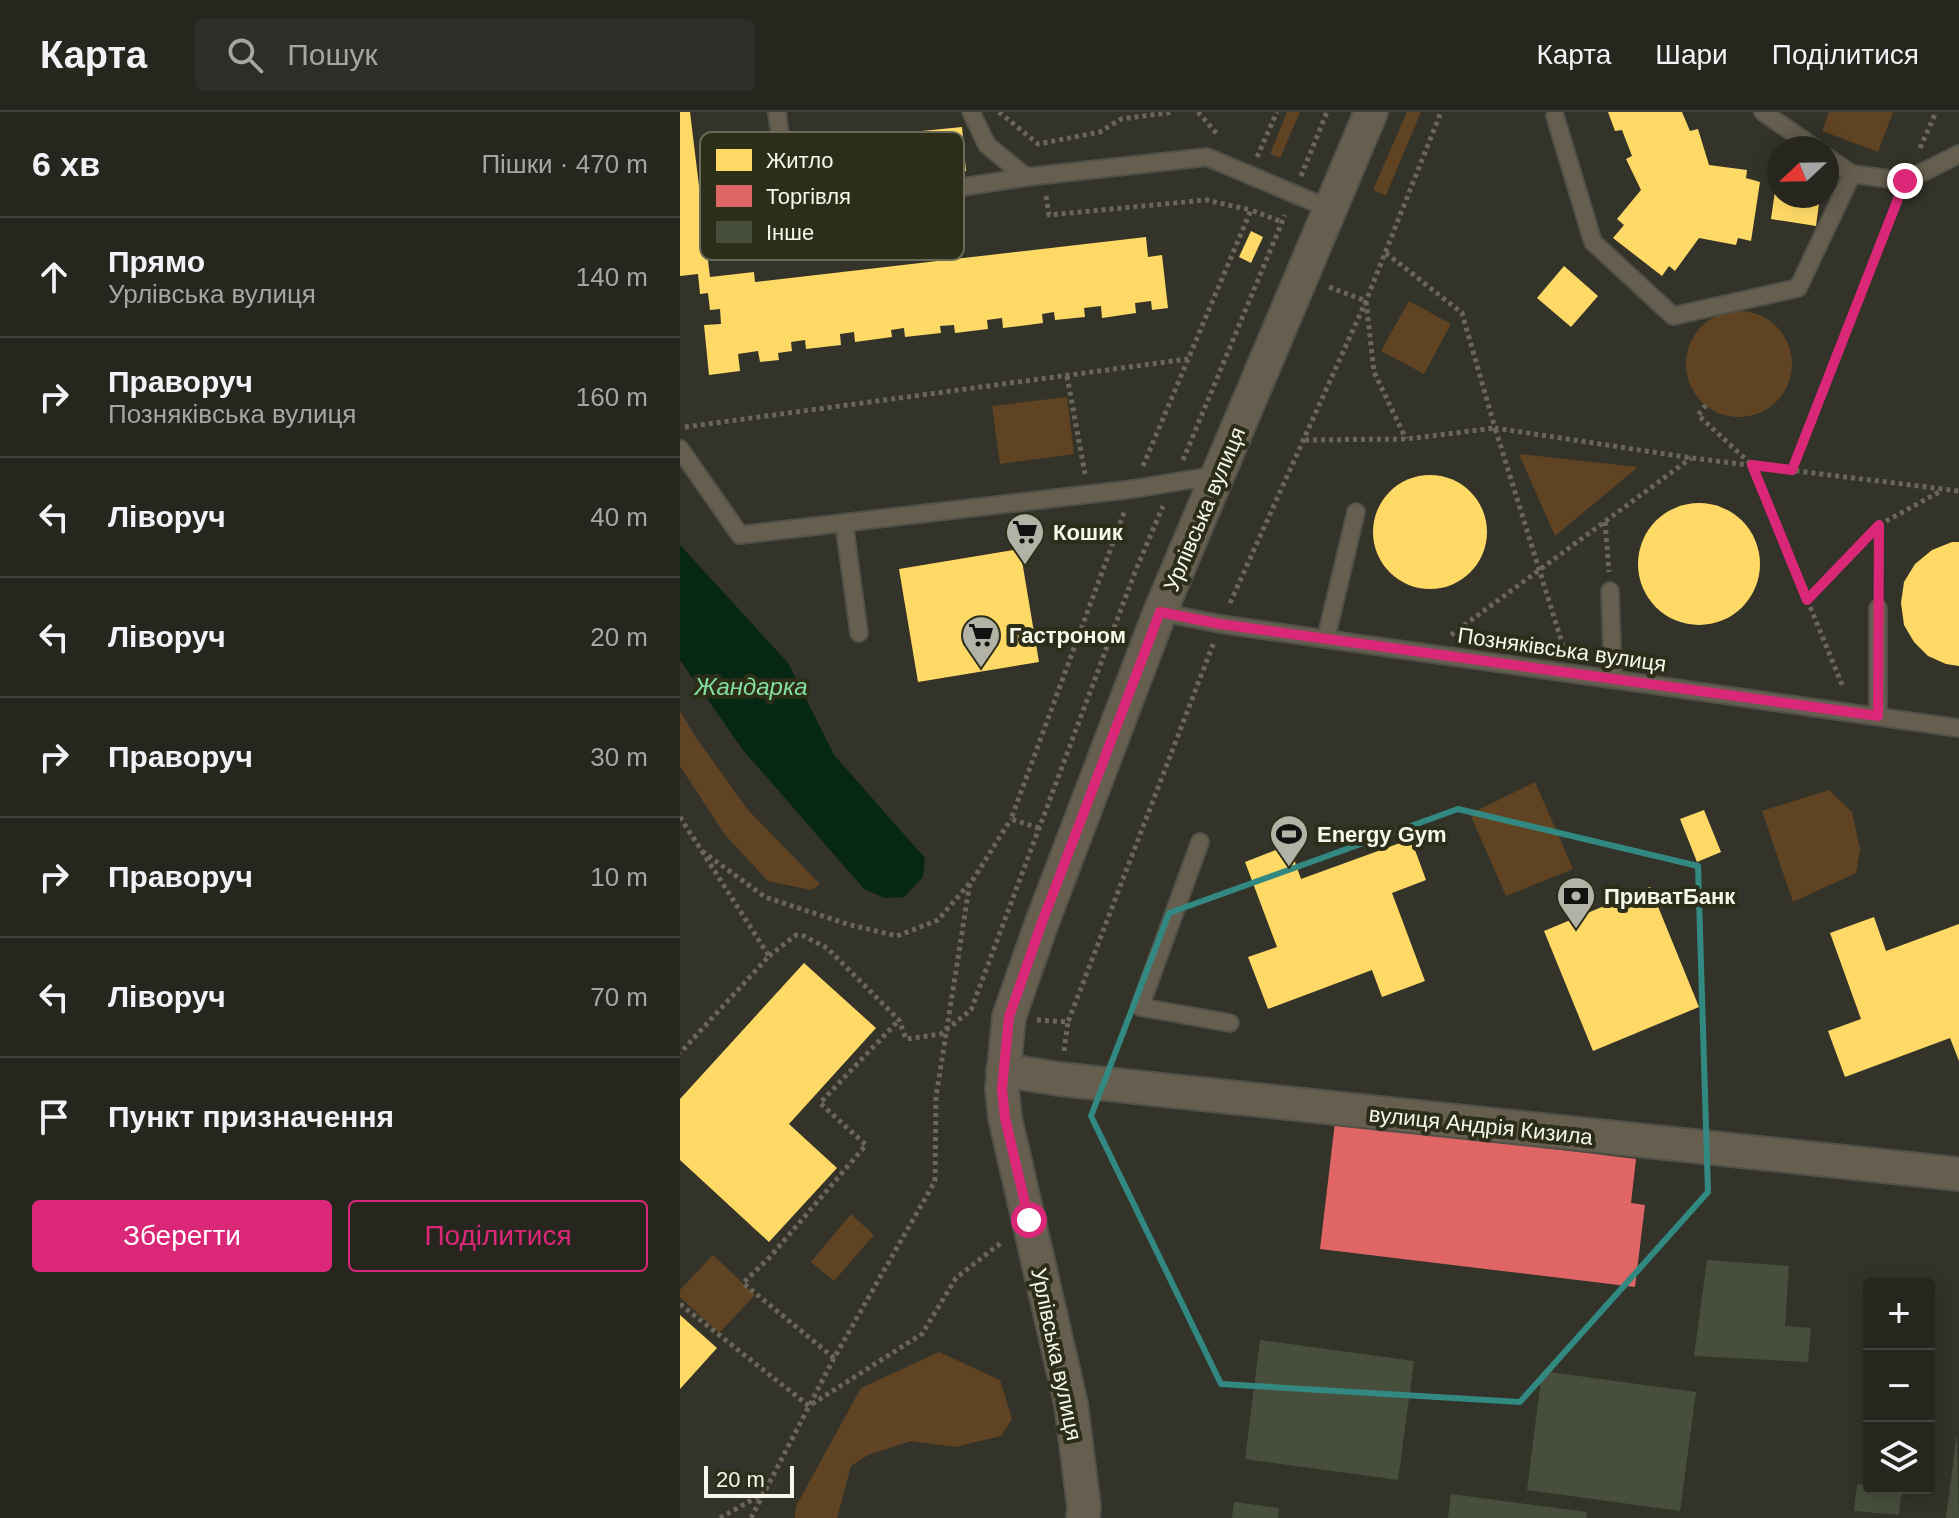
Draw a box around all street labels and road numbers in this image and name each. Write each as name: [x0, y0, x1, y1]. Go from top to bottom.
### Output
street label: Урлівська вулиця: [1159, 423, 1250, 595]
street label: Позняківська вулиця: [1456, 622, 1668, 676]
street label: вулиця Андрія Кизила: [1368, 1101, 1595, 1150]
street label: Урлівська вулиця: [1026, 1265, 1087, 1443]

